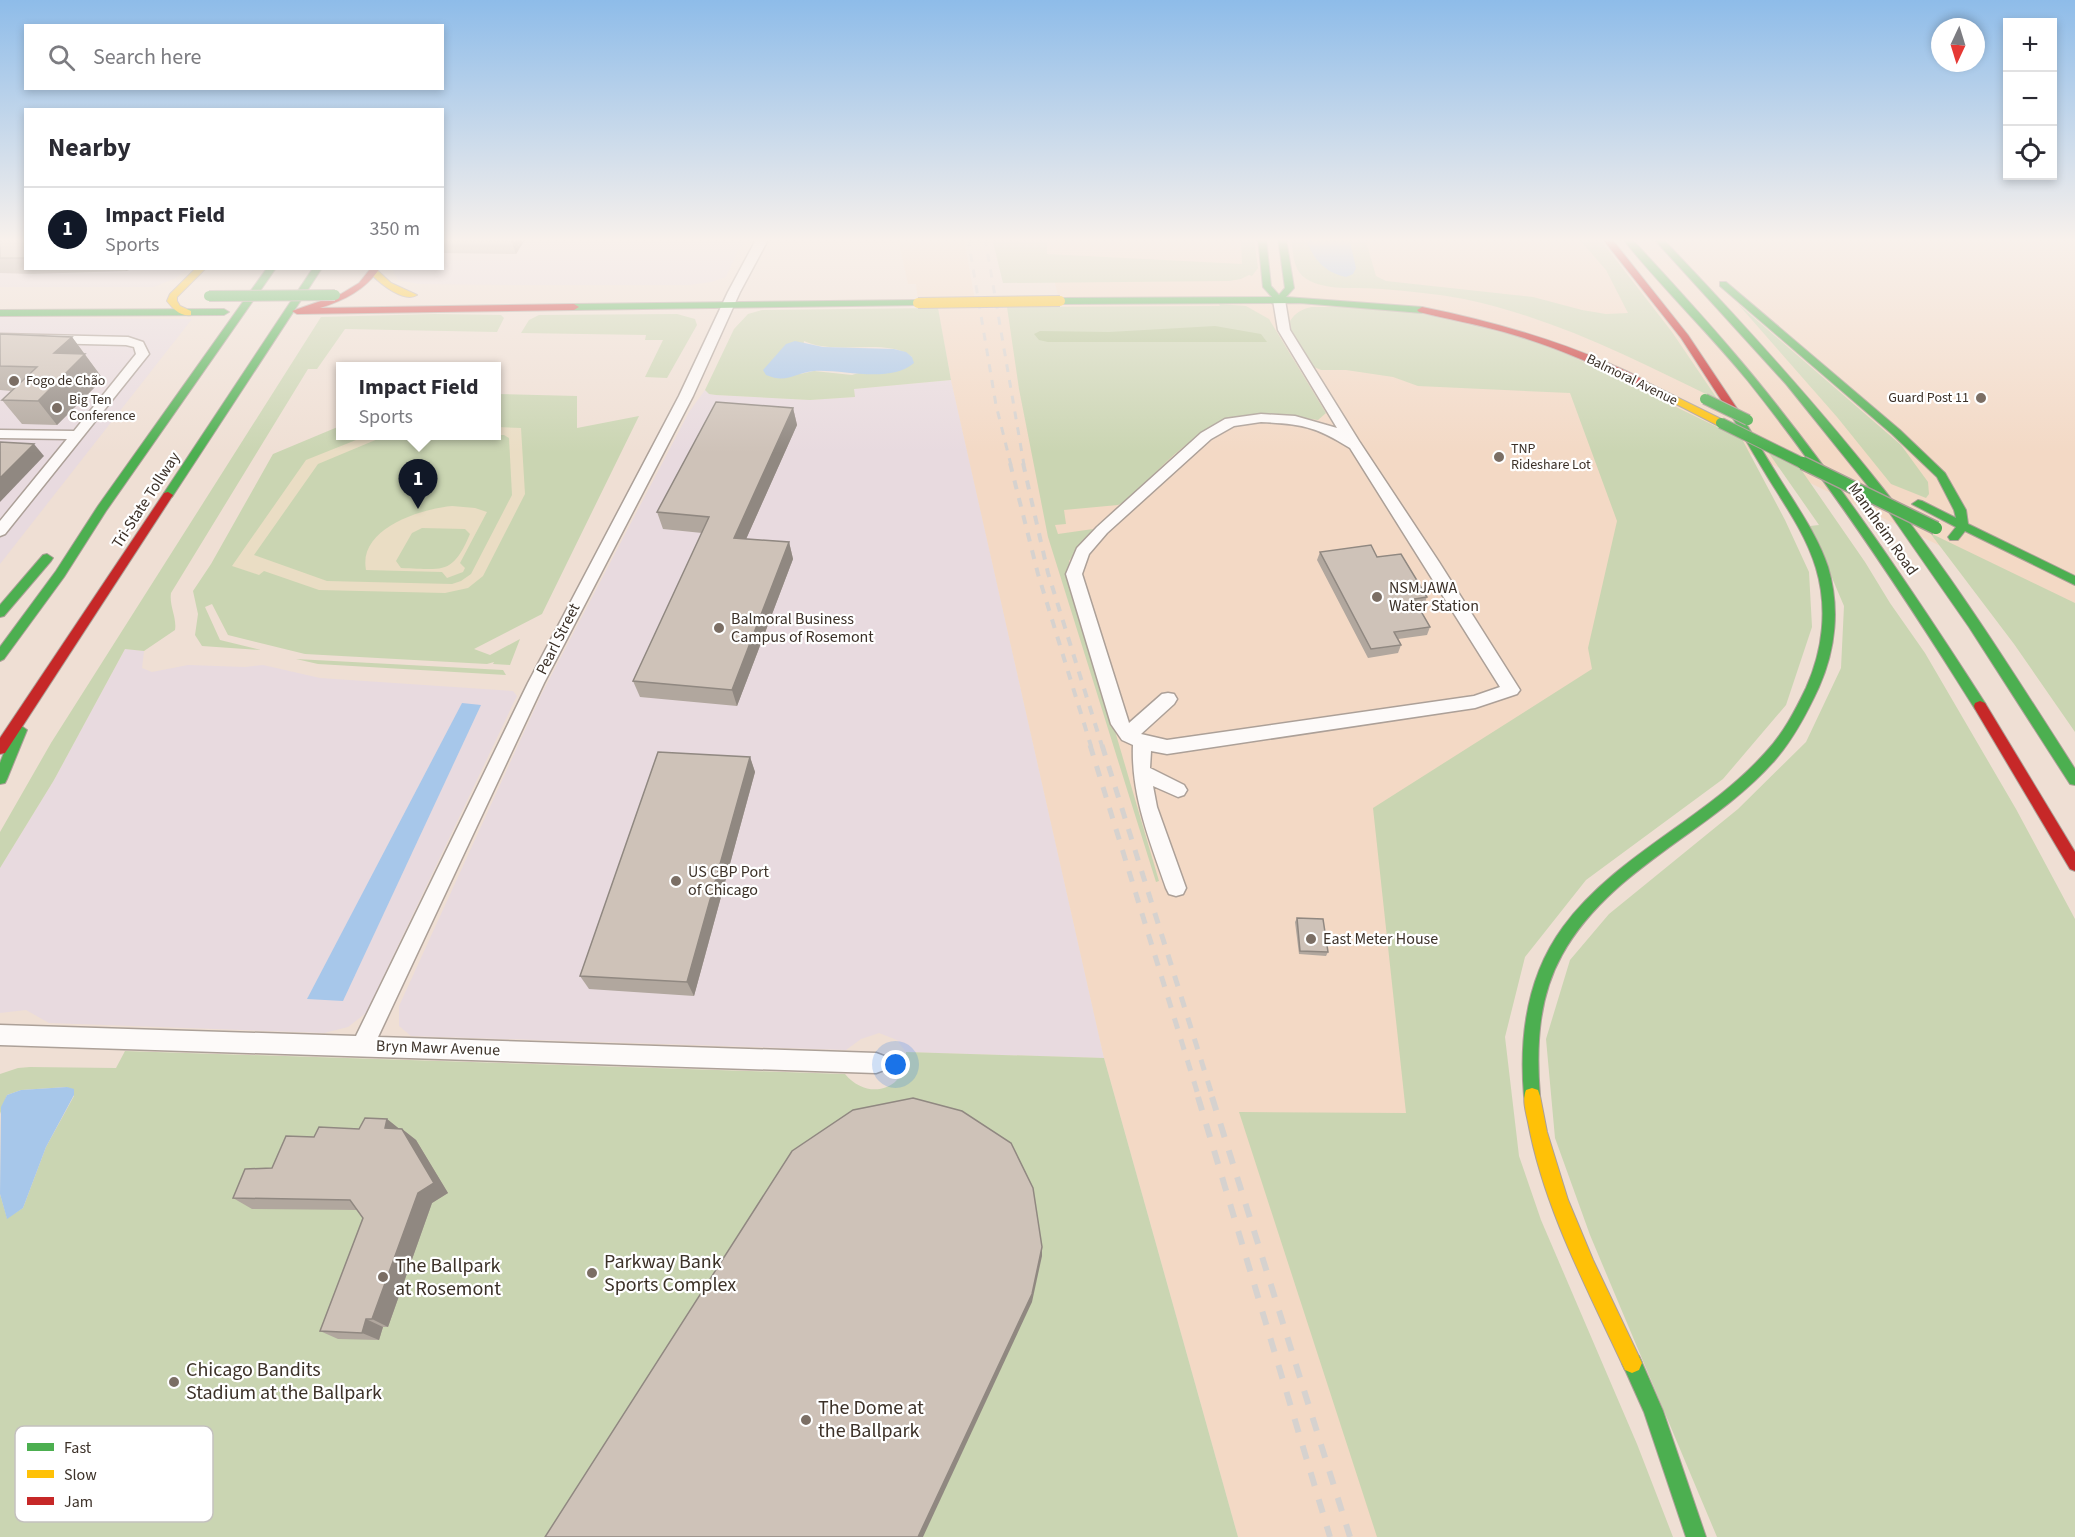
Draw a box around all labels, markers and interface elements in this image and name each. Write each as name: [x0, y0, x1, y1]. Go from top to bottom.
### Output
north arrow: [1931, 18, 1985, 72]
map controls: [2003, 18, 2057, 180]
button: +: [2003, 18, 2057, 72]
search box: [24, 24, 444, 90]
icon: search: [45, 41, 78, 74]
text: Search here: [93, 41, 201, 73]
button: −: [2003, 72, 2057, 126]
button: locate: [2003, 126, 2057, 180]
text: Nearby: [48, 129, 131, 166]
text: Impact Field: [105, 199, 225, 231]
text: 1: [62, 215, 73, 243]
text: 350 m: [370, 215, 420, 243]
text: Sports: [105, 231, 160, 259]
street label: Balmoral Avenue: [1583, 349, 1681, 411]
popup: [336, 362, 501, 440]
place label: Fogo de Chão: [26, 371, 105, 391]
text: Impact Field: [358, 371, 479, 403]
marker: Fogo de Chão: [7, 374, 21, 388]
place label: Guard Post 11: [1888, 388, 1969, 408]
place label: Big Ten Conference: [69, 390, 136, 426]
marker: Guard Post 11: [1974, 391, 1988, 405]
marker: Big Ten Conference: [50, 401, 64, 415]
text: Sports: [358, 403, 413, 431]
place label: TNP Rideshare Lot: [1511, 439, 1591, 475]
street label: Tri-State Tollway: [107, 447, 186, 552]
marker: TNP Rideshare Lot: [1492, 450, 1506, 464]
pin: 1: [398, 460, 438, 509]
street label: Mannheim Road: [1843, 478, 1923, 580]
place label: NSMJAWA Water Station: [1389, 577, 1479, 617]
marker: NSMJAWA Water Station: [1370, 590, 1384, 604]
street label: Pearl Street: [531, 599, 586, 678]
place label: Balmoral Business Campus of Rosemont: [731, 608, 874, 648]
marker: Balmoral Business Campus of Rosemont: [712, 621, 726, 635]
place label: US CBP Port of Chicago: [688, 861, 770, 901]
marker: US CBP Port of Chicago: [669, 874, 683, 888]
place label: East Meter House: [1323, 928, 1438, 950]
marker: East Meter House: [1304, 932, 1318, 946]
street label: Bryn Mawr Avenue: [376, 1035, 500, 1061]
your location: [881, 1050, 910, 1079]
place label: Parkway Bank Sports Complex: [604, 1248, 736, 1299]
place label: The Ballpark at Rosemont: [395, 1252, 501, 1303]
marker: Parkway Bank Sports Complex: [585, 1266, 599, 1280]
marker: The Ballpark at Rosemont: [376, 1270, 390, 1284]
place label: Chicago Bandits Stadium at the Ballpark: [186, 1356, 382, 1407]
marker: Chicago Bandits Stadium at the Ballpark: [167, 1375, 181, 1389]
place label: The Dome at the Ballpark: [818, 1394, 924, 1445]
marker: The Dome at the Ballpark: [799, 1413, 813, 1427]
legend: [15, 1426, 213, 1522]
text: Fast: [64, 1437, 92, 1459]
text: Slow: [64, 1464, 97, 1486]
text: Jam: [64, 1491, 93, 1513]

